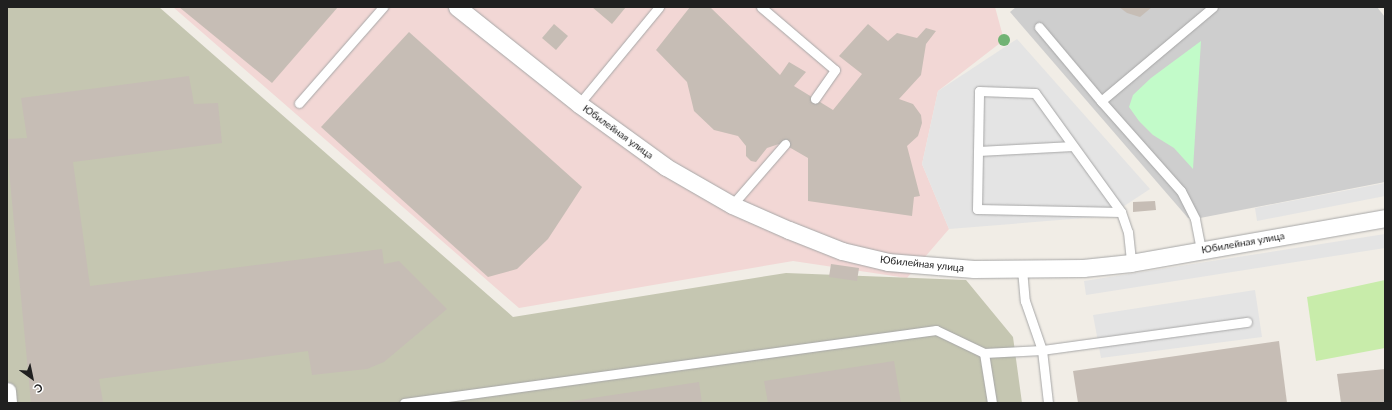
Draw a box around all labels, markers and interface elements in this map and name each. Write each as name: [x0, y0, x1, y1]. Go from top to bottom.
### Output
street label: Юбилейная улица: [580, 102, 656, 162]
street label: Юбилейная улица: [1200, 230, 1286, 256]
street label: Юбилейная улица: [879, 254, 965, 274]
north arrow: [12, 358, 52, 398]
text: С: [32, 381, 45, 396]

